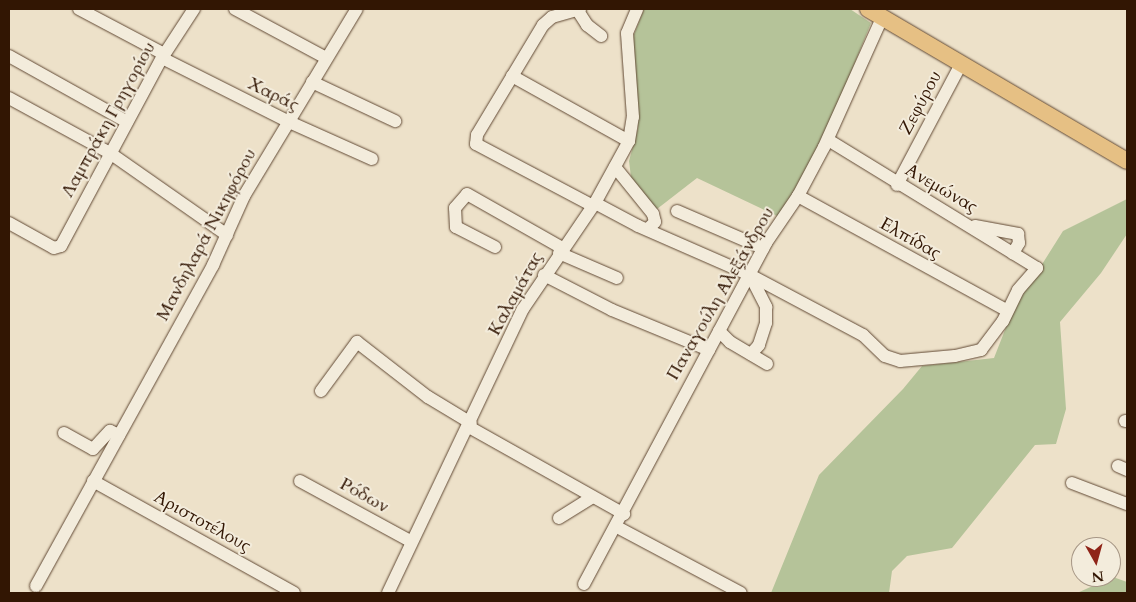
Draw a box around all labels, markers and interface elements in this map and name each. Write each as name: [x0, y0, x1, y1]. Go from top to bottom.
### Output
street label: Λαμπράκη Γρηγορίου: [57, 38, 161, 202]
street label: Ζεφύρου: [895, 67, 947, 139]
street label: Χαράς: [244, 73, 302, 117]
street label: Μανδηλαρά Νικηφόρου: [152, 145, 262, 325]
street label: Ανεμώνας: [901, 160, 981, 218]
street label: Παναγούλη Αλεξάνδρου: [663, 204, 779, 384]
street label: Ελπίδας: [876, 213, 944, 265]
street label: Καλαμάτας: [484, 248, 548, 340]
street label: Ρόδων: [336, 474, 392, 518]
street label: Αριστοτέλους: [150, 486, 254, 558]
north arrow: [1071, 537, 1121, 587]
text: N: [1091, 566, 1105, 587]

